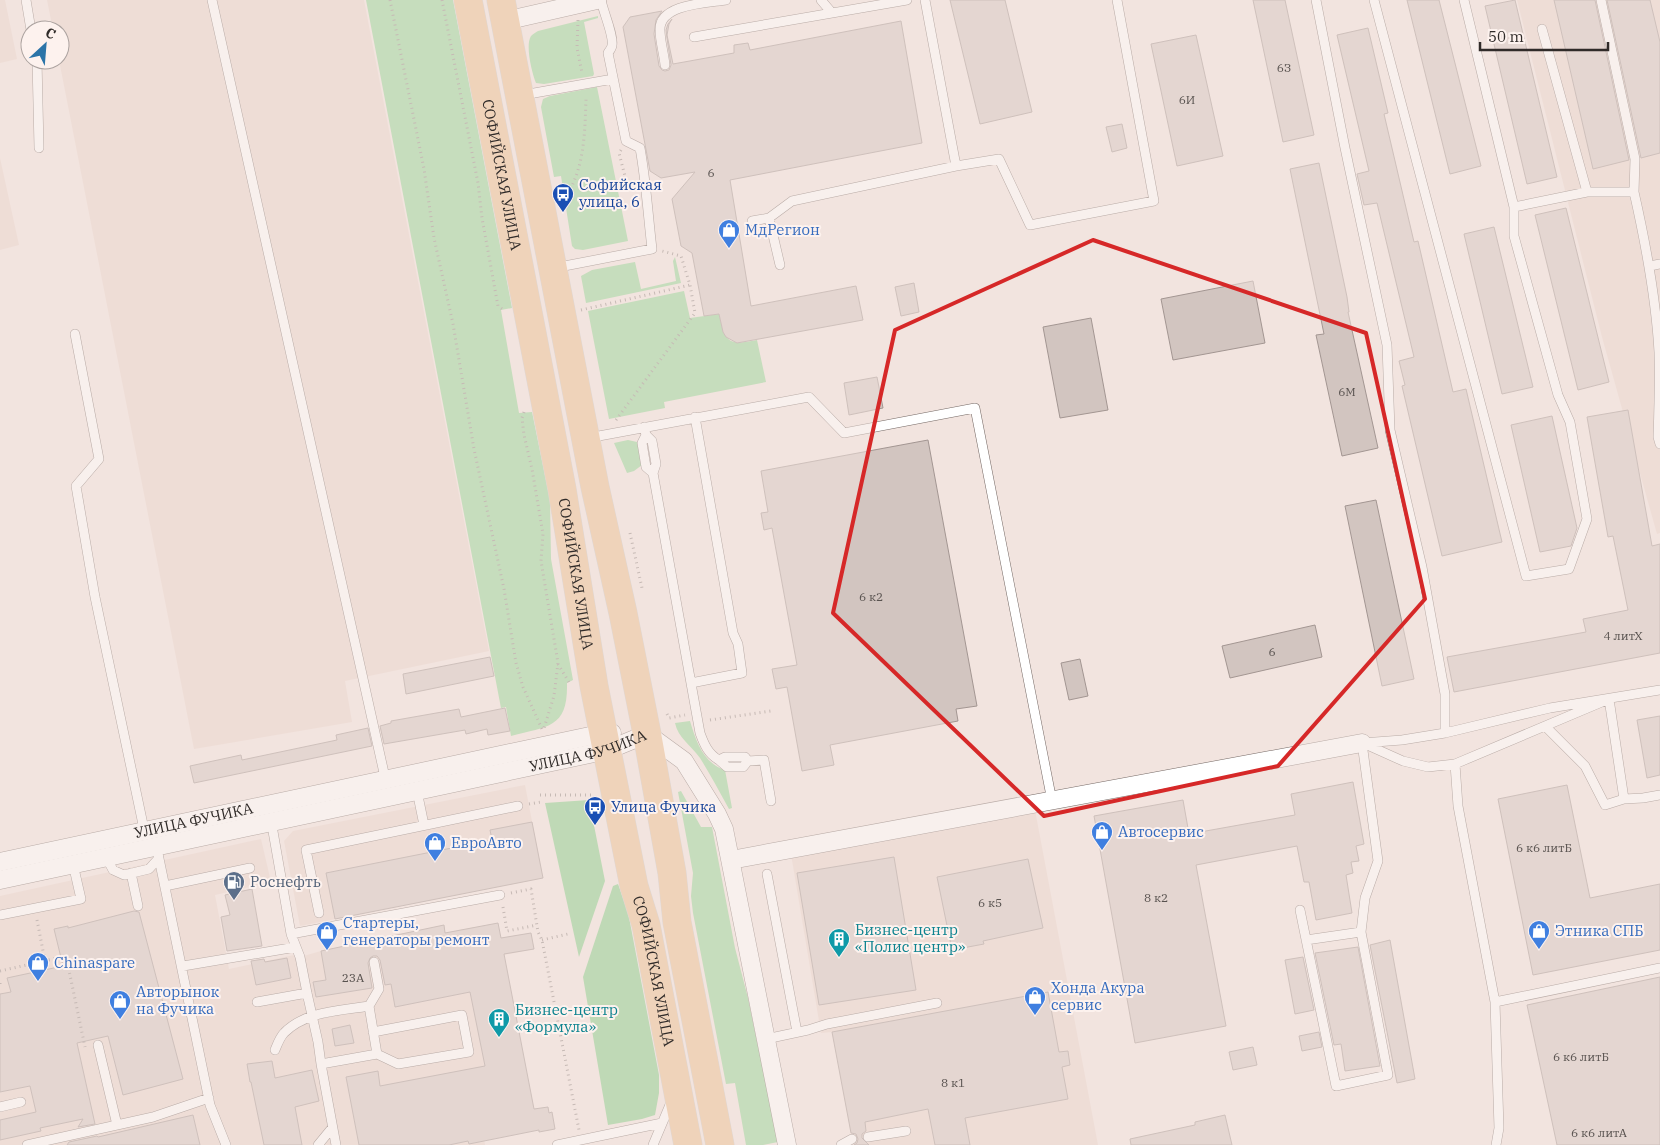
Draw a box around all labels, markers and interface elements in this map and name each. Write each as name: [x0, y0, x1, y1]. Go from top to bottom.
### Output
north arrow: [20, 20, 70, 70]
scale bar: [1480, 20, 1608, 52]
text: С: [43, 23, 59, 43]
text: 50 m: [1488, 27, 1524, 46]
house number: 6З: [1277, 60, 1291, 75]
house number: 6И: [1179, 92, 1195, 107]
street label: СОФИЙСКАЯ УЛИЦА: [478, 98, 526, 252]
house number: 6: [707, 165, 715, 180]
place label: Софийская улица, 6: [579, 175, 662, 211]
bus stop icon: Софийская улица, 6: [551, 182, 575, 213]
shop icon: МдРегион: [717, 218, 741, 249]
place label: МдРегион: [745, 220, 820, 239]
house number: 6M: [1338, 384, 1356, 399]
street label: СОФИЙСКАЯ УЛИЦА: [555, 497, 598, 652]
house number: 6 к2: [859, 589, 883, 604]
house number: 4 литХ: [1604, 628, 1642, 643]
house number: 6: [1268, 644, 1276, 659]
street label: УЛИЦА ФУЧИКА: [527, 725, 650, 776]
bus stop icon: Улица Фучика: [583, 795, 607, 826]
place label: Улица Фучика: [611, 797, 717, 816]
street label: УЛИЦА ФУЧИКА: [132, 798, 255, 842]
shop icon: Автосервис: [1090, 820, 1114, 851]
place label: Автосервис: [1118, 822, 1204, 841]
shop icon: ЕвроАвто: [423, 831, 447, 862]
place label: ЕвроАвто: [451, 833, 522, 852]
house number: 6 к6 литБ: [1516, 840, 1572, 855]
fuel station icon: Роснефть: [222, 870, 246, 901]
place label: Роснефть: [250, 872, 321, 891]
house number: 8 к2: [1144, 890, 1168, 905]
street label: СОФИЙСКАЯ УЛИЦА: [629, 893, 679, 1049]
house number: 6 к5: [978, 895, 1002, 910]
place label: Стартеры, генераторы ремонт: [343, 913, 490, 949]
shop icon: Этника СПБ: [1527, 919, 1551, 950]
shop icon: Стартеры, генераторы ремонт: [315, 920, 339, 951]
place label: Бизнес-центр «Полис центр»: [855, 920, 966, 956]
place label: Этника СПБ: [1555, 921, 1644, 940]
building icon: Бизнес-центр «Полис центр»: [827, 927, 851, 958]
shop icon: Chinaspare: [26, 951, 50, 982]
place label: Chinaspare: [54, 953, 135, 972]
house number: 23А: [342, 970, 365, 985]
place label: Хонда Акура сервис: [1051, 978, 1145, 1014]
place label: Авторынок на Фучика: [136, 982, 220, 1018]
shop icon: Хонда Акура сервис: [1023, 985, 1047, 1016]
shop icon: Авторынок на Фучика: [108, 989, 132, 1020]
place label: Бизнес-центр «Формула»: [515, 1000, 618, 1036]
building icon: Бизнес-центр «Формула»: [487, 1007, 511, 1038]
house number: 6 к6 литБ: [1553, 1049, 1609, 1064]
house number: 8 к1: [941, 1075, 965, 1090]
house number: 6 к6 литА: [1571, 1125, 1628, 1140]

